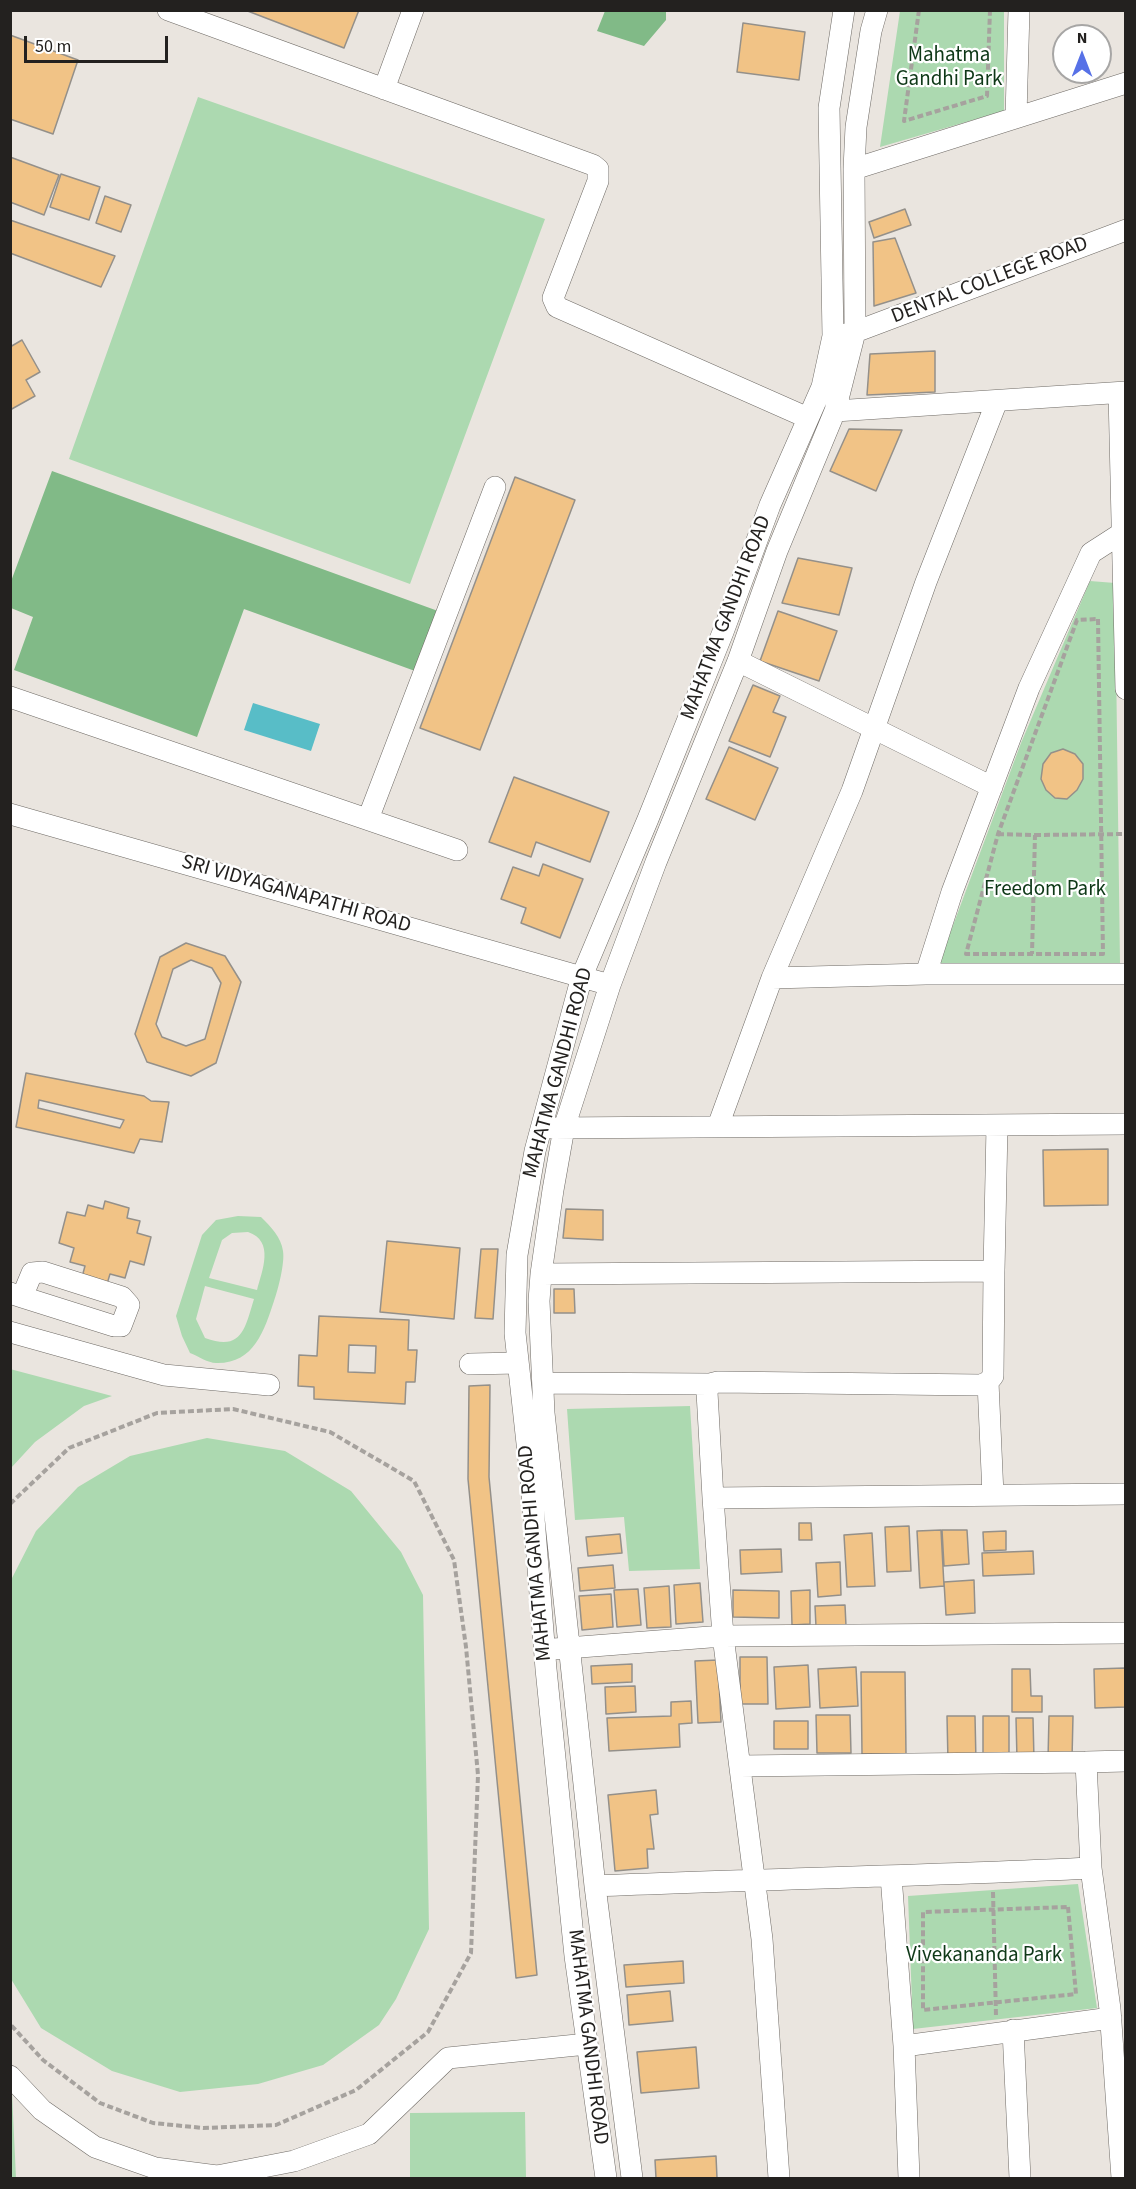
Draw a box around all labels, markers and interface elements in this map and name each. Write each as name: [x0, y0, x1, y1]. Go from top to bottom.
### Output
scale bar: [27, 24, 171, 62]
north arrow: [1052, 24, 1112, 84]
text: N: [1077, 27, 1087, 49]
text: 50 m: [35, 34, 71, 59]
park label: Mahatma Gandhi Park: [896, 43, 1002, 93]
street label: DENTAL COLLEGE ROAD: [888, 232, 1092, 330]
street label: MAHATMA GANDHI ROAD: [676, 512, 778, 724]
street label: SRI VIDYAGANAPATHI ROAD: [178, 850, 414, 940]
park label: Freedom Park: [984, 877, 1106, 903]
street label: MAHATMA GANDHI ROAD: [519, 965, 599, 1181]
street label: MAHATMA GANDHI ROAD: [514, 1444, 558, 1662]
street label: MAHATMA GANDHI ROAD: [561, 1928, 613, 2146]
park label: Vivekananda Park: [906, 1943, 1062, 1969]

